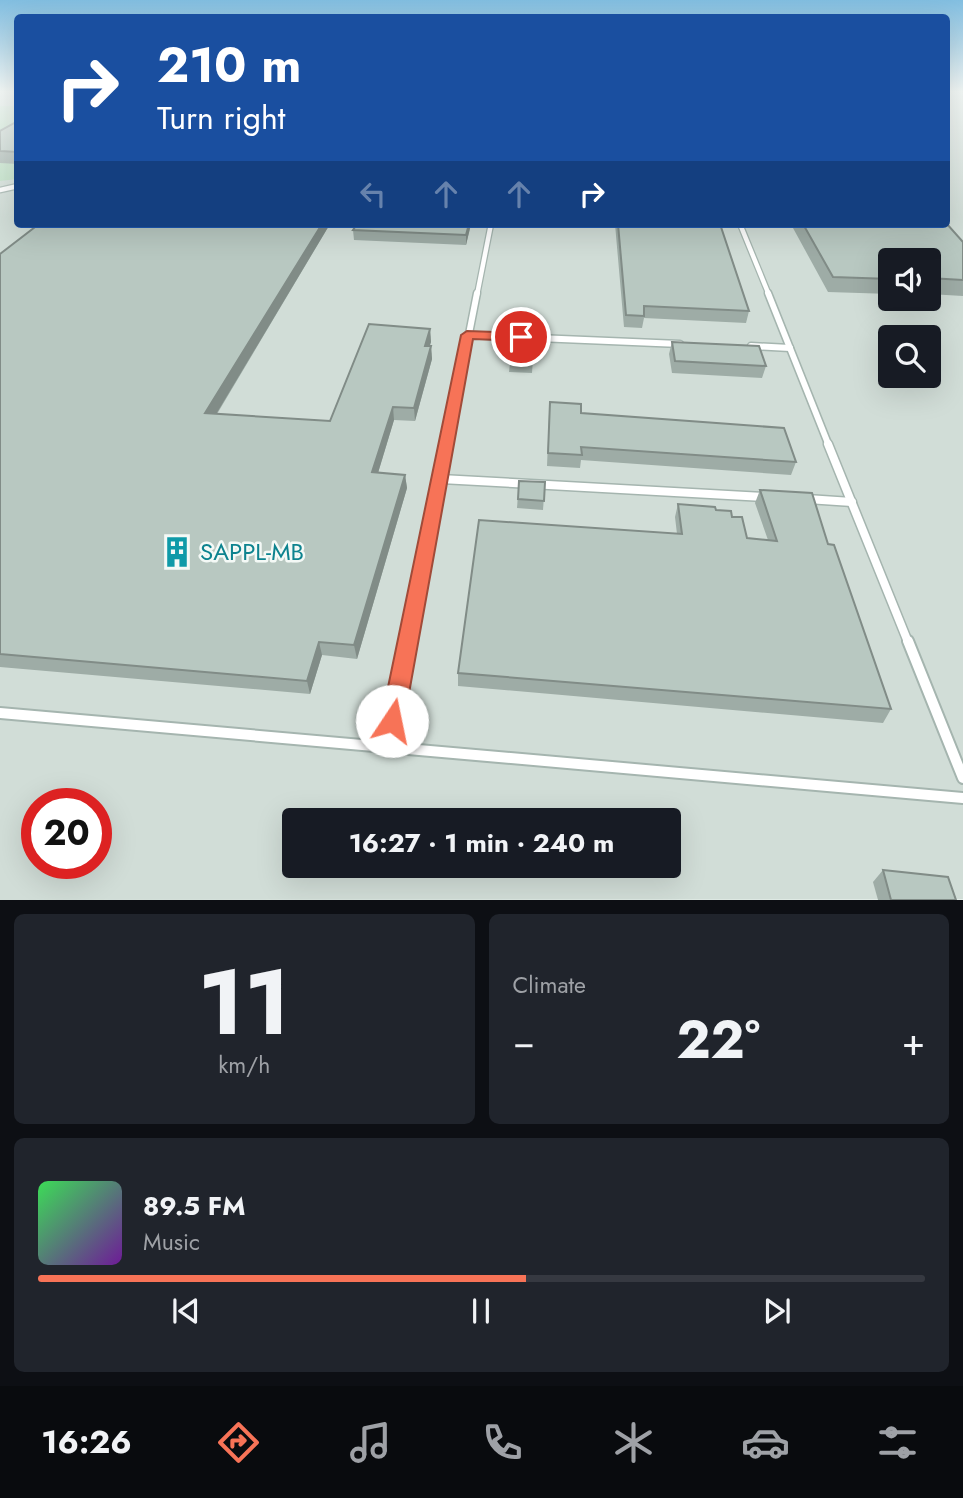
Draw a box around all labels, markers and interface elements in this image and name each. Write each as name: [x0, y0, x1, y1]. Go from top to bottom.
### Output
text: 210 m: [157, 30, 301, 100]
icon: right: [42, 42, 133, 133]
text: Turn right: [157, 95, 286, 141]
icon: left: [354, 175, 392, 213]
icon: ahead: [427, 175, 465, 213]
icon: ahead: [500, 175, 538, 213]
icon: right: [573, 175, 611, 213]
map controls: [878, 248, 941, 388]
button: sound: [878, 248, 941, 311]
pin: [491, 307, 551, 367]
icon: arrive: [502, 318, 540, 356]
button: search: [878, 325, 941, 388]
place label: SAPPL-MB: [200, 534, 304, 569]
building icon: SAPPL-MB: [160, 535, 194, 569]
position arrow: [355, 684, 429, 758]
speed limit sign: 20: [21, 788, 112, 879]
text: 16:27 · 1 min · 240 m: [349, 824, 614, 862]
text: 11: [198, 937, 291, 1068]
text: Climate: [513, 968, 586, 1002]
text: 22°: [676, 1002, 760, 1078]
text: −: [513, 1014, 535, 1069]
text: +: [902, 1014, 925, 1069]
text: km/h: [218, 1048, 270, 1082]
text: 89.5 FM: [143, 1187, 245, 1225]
text: Music: [143, 1225, 200, 1259]
icon: previous: [167, 1292, 205, 1330]
icon: pause: [462, 1292, 500, 1330]
icon: next: [758, 1292, 796, 1330]
icon: directions: [214, 1418, 263, 1467]
icon: music: [346, 1418, 395, 1467]
icon: phone: [478, 1418, 527, 1467]
icon: climate: [609, 1418, 658, 1467]
icon: car: [741, 1418, 790, 1467]
icon: filters: [873, 1418, 922, 1467]
text: 16:26: [41, 1419, 132, 1465]

